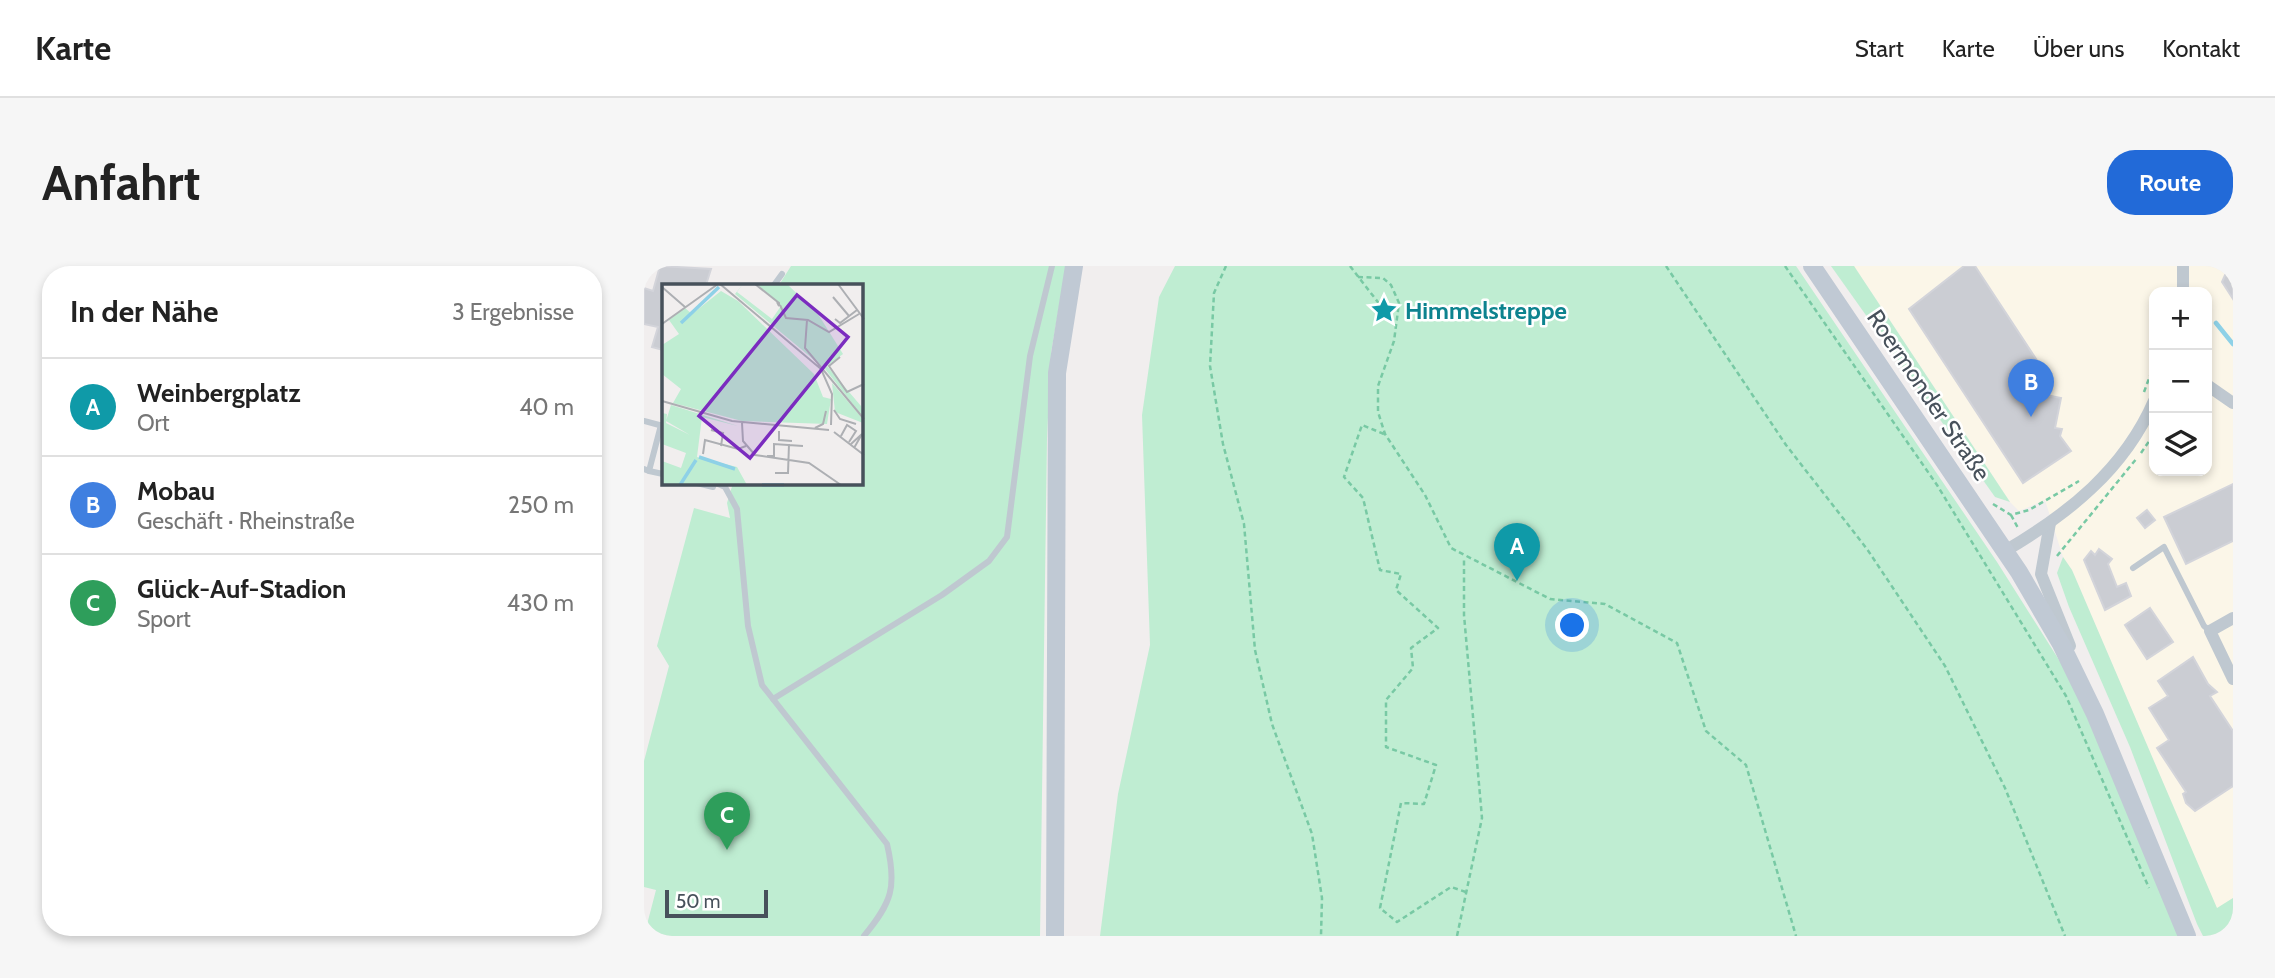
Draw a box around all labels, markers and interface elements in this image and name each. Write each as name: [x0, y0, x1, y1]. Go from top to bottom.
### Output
text: Karte: [35, 28, 111, 68]
text: Start: [1855, 34, 1904, 63]
text: Karte: [1942, 34, 1995, 63]
text: Über uns: [2033, 34, 2124, 63]
text: Kontakt: [2162, 34, 2240, 63]
button: Route: [2107, 150, 2233, 215]
text: Anfahrt: [42, 153, 200, 212]
inset map: [662, 284, 863, 485]
map controls: [2149, 287, 2212, 476]
button: +: [2149, 287, 2212, 350]
text: In der Nähe: [70, 293, 219, 330]
place icon: Himmelstreppe: [1369, 295, 1399, 325]
place label: Himmelstreppe: [1405, 296, 1567, 325]
text: 3 Ergebnisse: [452, 298, 574, 326]
street label: Roermonder Straße: [1861, 304, 1997, 486]
button: −: [2149, 350, 2212, 413]
pin: B: [2008, 359, 2054, 417]
text: Weinbergplatz: [137, 377, 300, 409]
text: A: [86, 393, 100, 421]
text: 40 m: [519, 393, 574, 421]
text: Ort: [137, 409, 170, 437]
button: layers: [2149, 413, 2212, 476]
text: Mobau: [137, 475, 215, 507]
text: B: [86, 491, 100, 519]
text: 250 m: [508, 491, 574, 519]
text: Geschäft · Rheinstraße: [137, 507, 355, 535]
pin: A: [1494, 523, 1540, 581]
text: Glück-Auf-Stadion: [137, 573, 346, 605]
text: C: [86, 589, 100, 617]
text: 430 m: [507, 589, 574, 617]
text: Sport: [137, 605, 191, 633]
your location: [1555, 608, 1589, 642]
pin: C: [704, 792, 750, 850]
scale bar: [665, 887, 768, 919]
text: 50 m: [676, 890, 720, 913]

